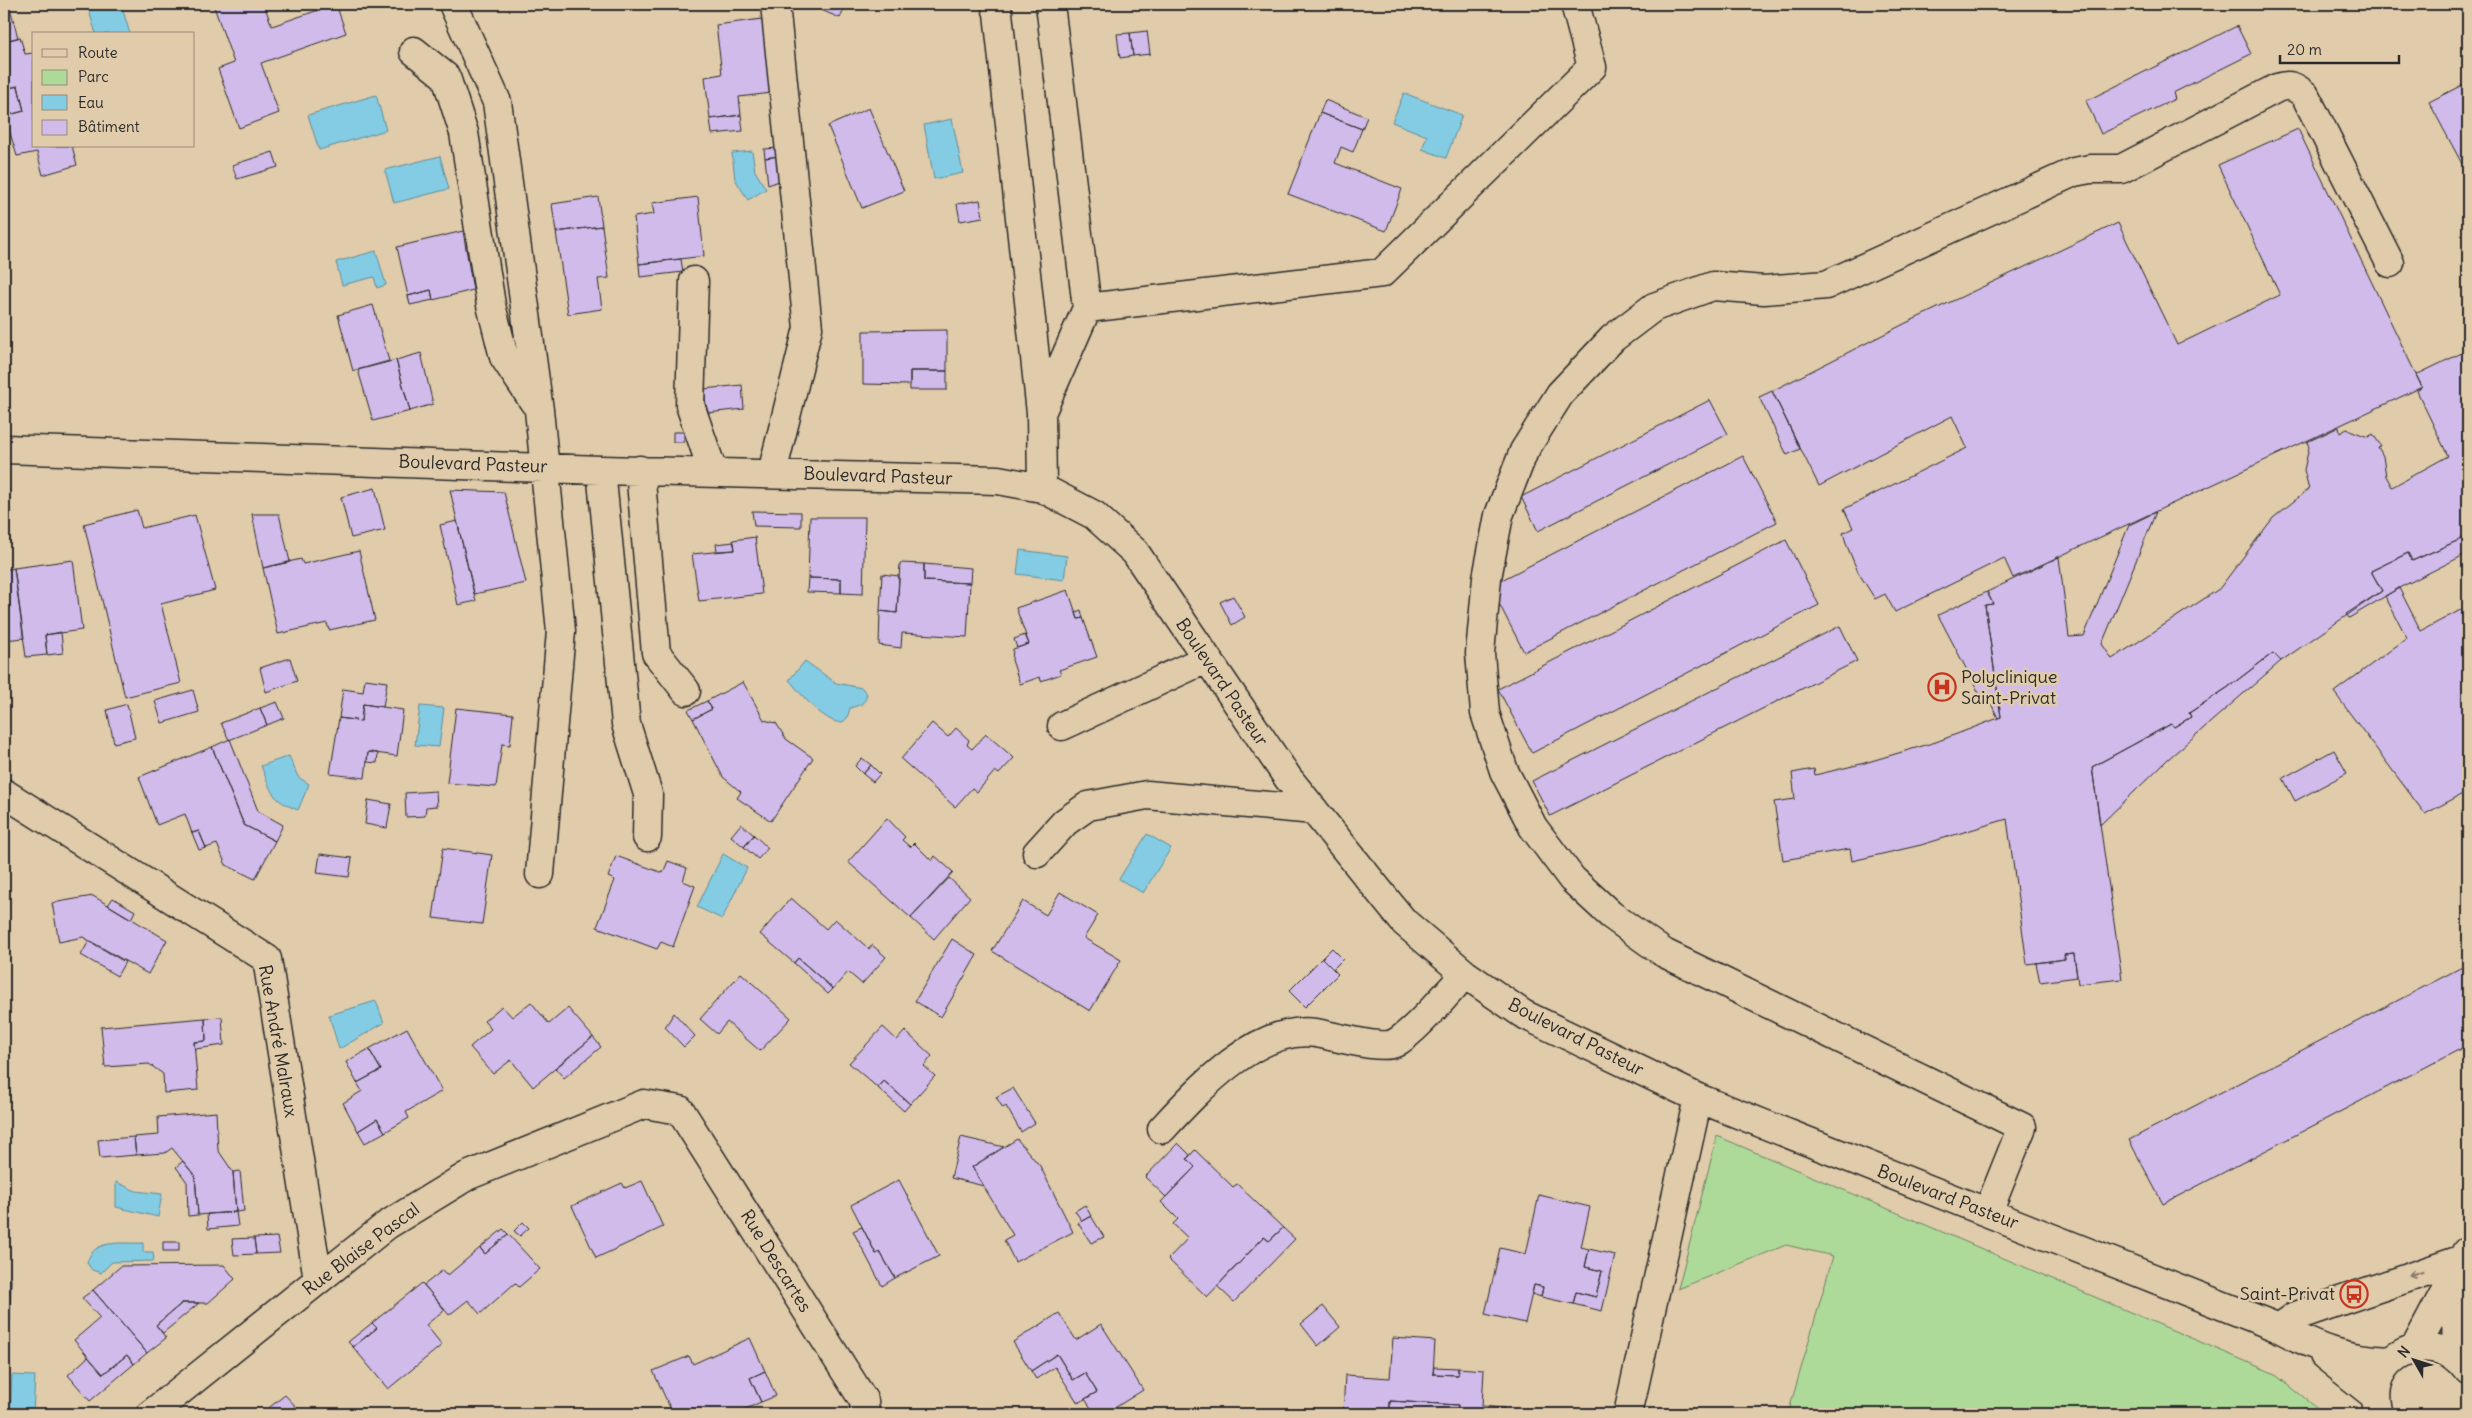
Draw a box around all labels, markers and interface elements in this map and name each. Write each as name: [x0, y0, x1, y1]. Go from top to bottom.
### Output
legend: [32, 32, 195, 148]
scale bar: [2280, 32, 2398, 64]
text: 20 m: [2287, 40, 2322, 59]
text: Route: [78, 43, 118, 62]
text: Parc: [78, 67, 109, 86]
text: Eau: [78, 93, 104, 112]
text: Bâtiment: [78, 117, 140, 136]
street label: Boulevard Pasteur: [398, 449, 549, 478]
street label: Boulevard Pasteur: [803, 461, 954, 490]
street label: Boulevard Pasteur: [1171, 613, 1274, 751]
place label: Polyclinique Saint-Privat: [1961, 665, 2058, 709]
hospital icon: Polyclinique Saint-Privat: [1927, 672, 1957, 702]
street label: Rue André Malraux: [254, 963, 303, 1119]
street label: Boulevard Pasteur: [1504, 992, 1649, 1081]
street label: Boulevard Pasteur: [1874, 1159, 2023, 1234]
street label: Rue Blaise Pascal: [298, 1197, 424, 1300]
street label: Rue Descartes: [736, 1205, 817, 1316]
one-way arrow: [2409, 1270, 2425, 1279]
bus stop icon: Saint-Privat: [2339, 1279, 2369, 1309]
place label: Saint-Privat: [2240, 1282, 2335, 1305]
north arrow: [2390, 1336, 2440, 1386]
text: N: [2394, 1342, 2414, 1361]

